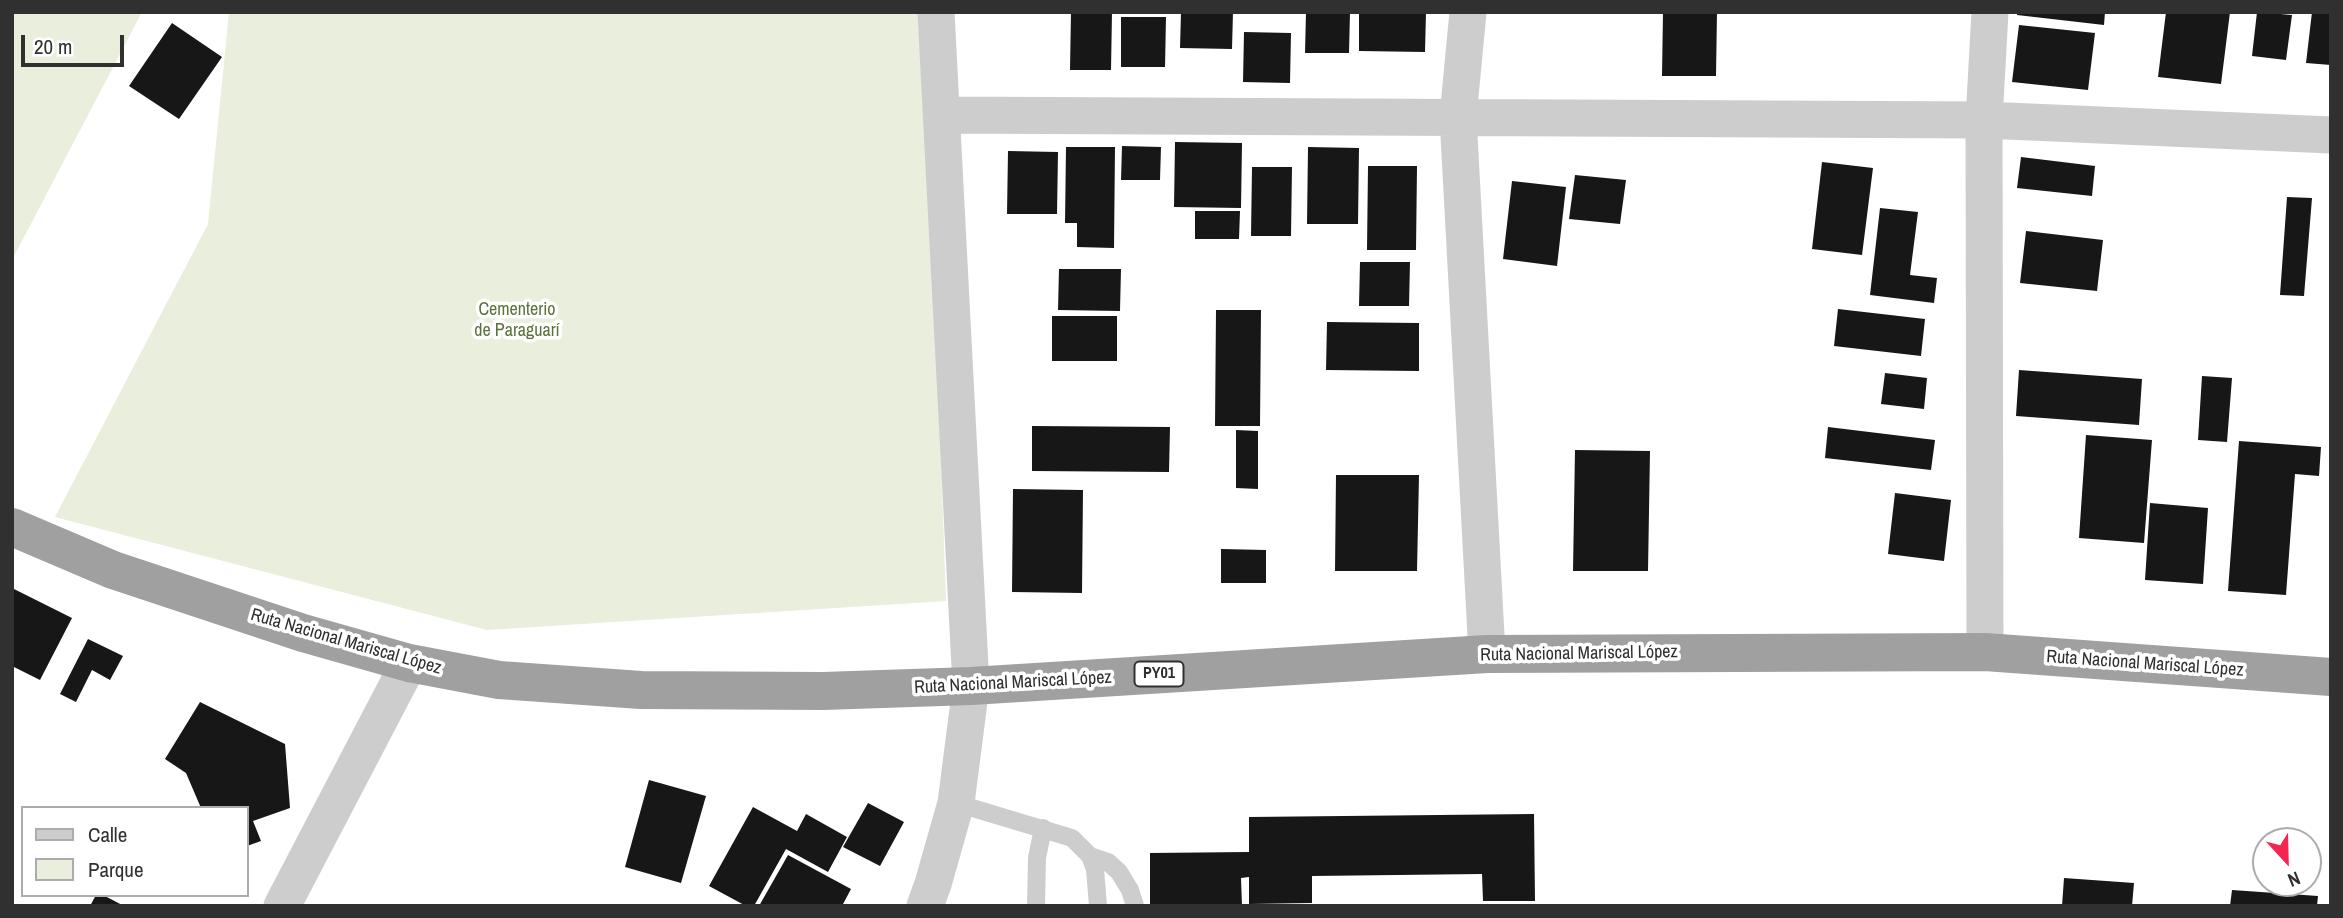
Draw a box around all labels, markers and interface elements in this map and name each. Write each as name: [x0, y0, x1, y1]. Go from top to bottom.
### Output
scale bar: [24, 21, 128, 65]
text: 20 m: [34, 32, 72, 61]
park label: Cementerio de Paraguarí: [474, 299, 560, 342]
street label: Ruta Nacional Mariscal López: [248, 604, 444, 680]
street label: Ruta Nacional Mariscal López: [1480, 641, 1678, 667]
street label: Ruta Nacional Mariscal López: [2046, 646, 2244, 682]
road number: PY01: [1134, 662, 1184, 687]
street label: Ruta Nacional Mariscal López: [914, 667, 1112, 699]
legend: [21, 806, 248, 897]
text: Calle: [88, 820, 127, 849]
north arrow: [2252, 827, 2322, 897]
text: Parque: [88, 855, 144, 884]
text: N: [2284, 865, 2304, 894]

